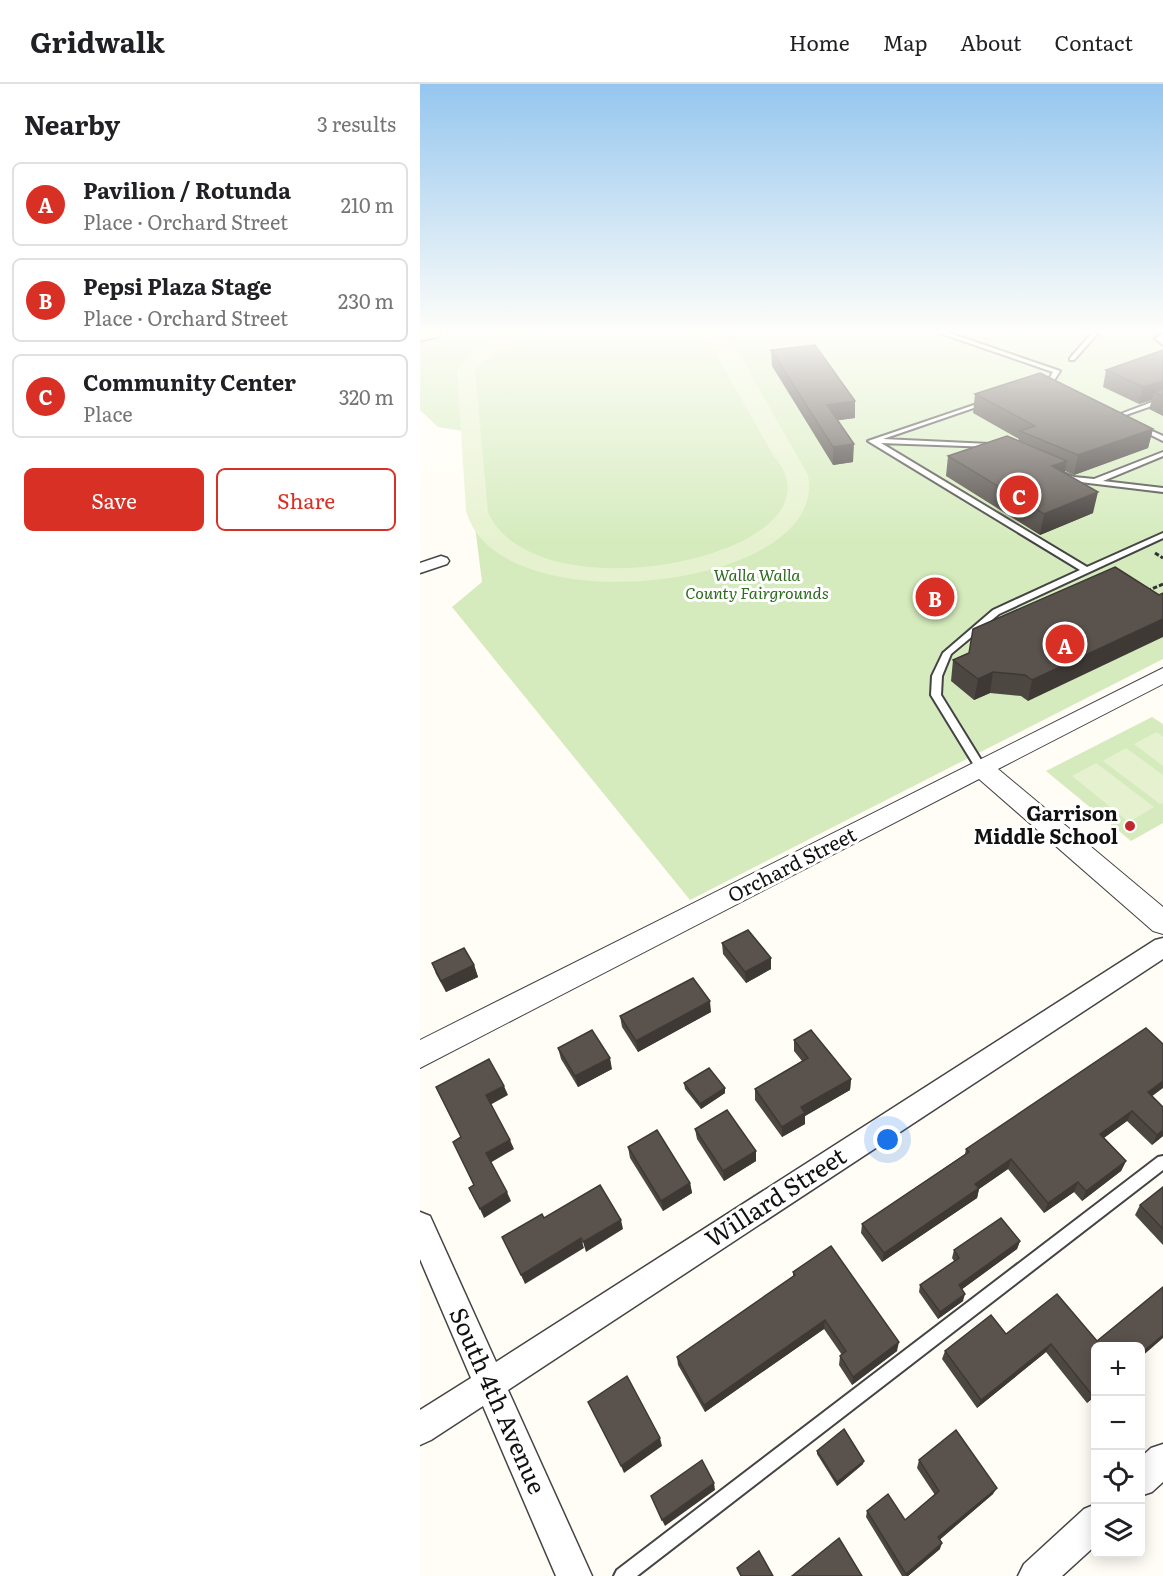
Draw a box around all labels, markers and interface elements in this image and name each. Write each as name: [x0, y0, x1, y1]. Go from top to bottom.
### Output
text: Gridwalk: [30, 20, 165, 62]
text: Home: [789, 26, 850, 57]
text: Map: [883, 26, 927, 57]
text: About: [960, 26, 1022, 57]
text: Contact: [1055, 26, 1133, 57]
text: Nearby: [24, 104, 120, 143]
text: 3 results: [317, 108, 396, 138]
text: Pavilion / Rotunda: [83, 173, 291, 206]
text: A: [38, 189, 53, 219]
text: 210 m: [341, 189, 394, 219]
text: Place · Orchard Street: [83, 206, 288, 236]
text: Pepsi Plaza Stage: [83, 269, 272, 302]
text: B: [39, 285, 52, 315]
text: 230 m: [338, 285, 394, 315]
text: Place · Orchard Street: [83, 302, 288, 332]
text: Community Center: [83, 365, 296, 398]
text: C: [38, 381, 53, 411]
text: 320 m: [339, 381, 394, 411]
text: Place: [83, 398, 133, 428]
button: Save: [24, 468, 204, 531]
button: Share: [216, 468, 396, 531]
pin: C: [1000, 472, 1038, 518]
park label: Walla Walla County Fairgrounds: [685, 562, 829, 604]
pin: B: [916, 574, 954, 620]
pin: A: [1046, 622, 1084, 666]
place label: Garrison Middle School: [974, 797, 1118, 850]
street label: Orchard Street: [722, 818, 861, 909]
marker: Garrison Middle School: [1123, 819, 1137, 833]
your location: [873, 1125, 902, 1154]
street label: Willard Street: [697, 1137, 852, 1255]
street label: South 4th Avenue: [442, 1301, 556, 1499]
map controls: [1091, 1342, 1145, 1558]
button: +: [1091, 1342, 1145, 1396]
button: −: [1091, 1396, 1145, 1450]
button: locate: [1091, 1450, 1145, 1504]
button: layers: [1091, 1504, 1145, 1558]

